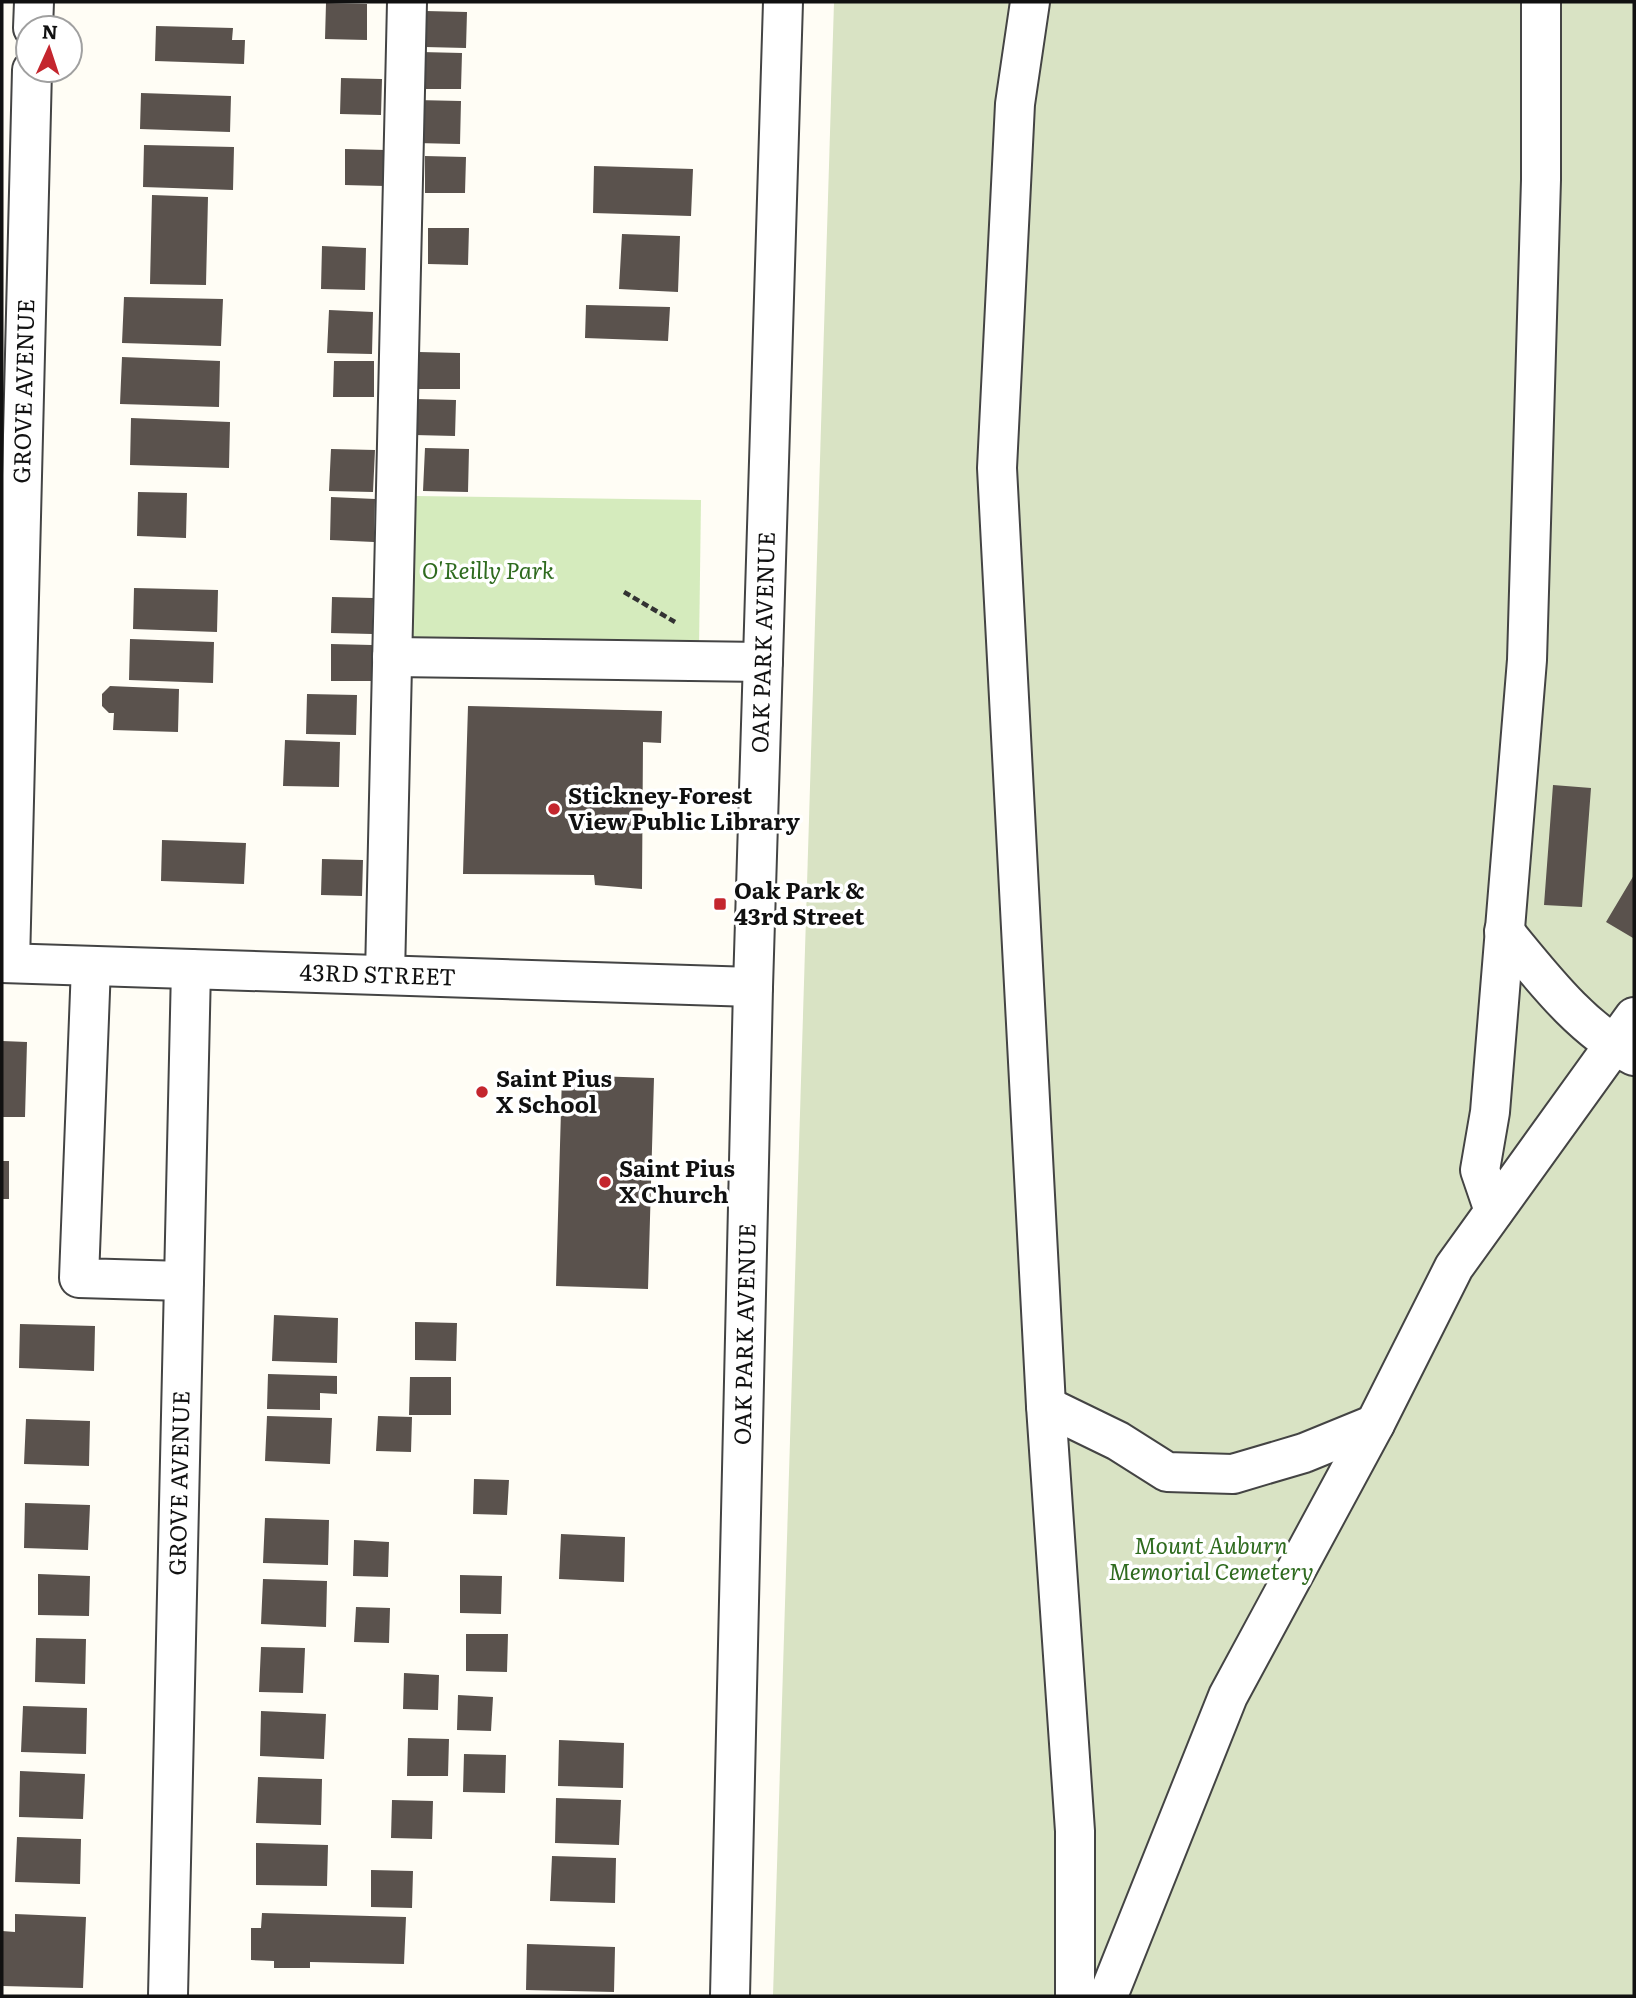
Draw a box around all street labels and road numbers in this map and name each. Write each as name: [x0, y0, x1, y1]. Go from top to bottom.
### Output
street label: GROVE AVENUE: [3, 298, 41, 484]
street label: OAK PARK AVENUE: [741, 531, 782, 754]
street label: 43RD STREET: [299, 954, 457, 993]
street label: OAK PARK AVENUE: [724, 1223, 763, 1445]
street label: GROVE AVENUE: [158, 1390, 197, 1576]

